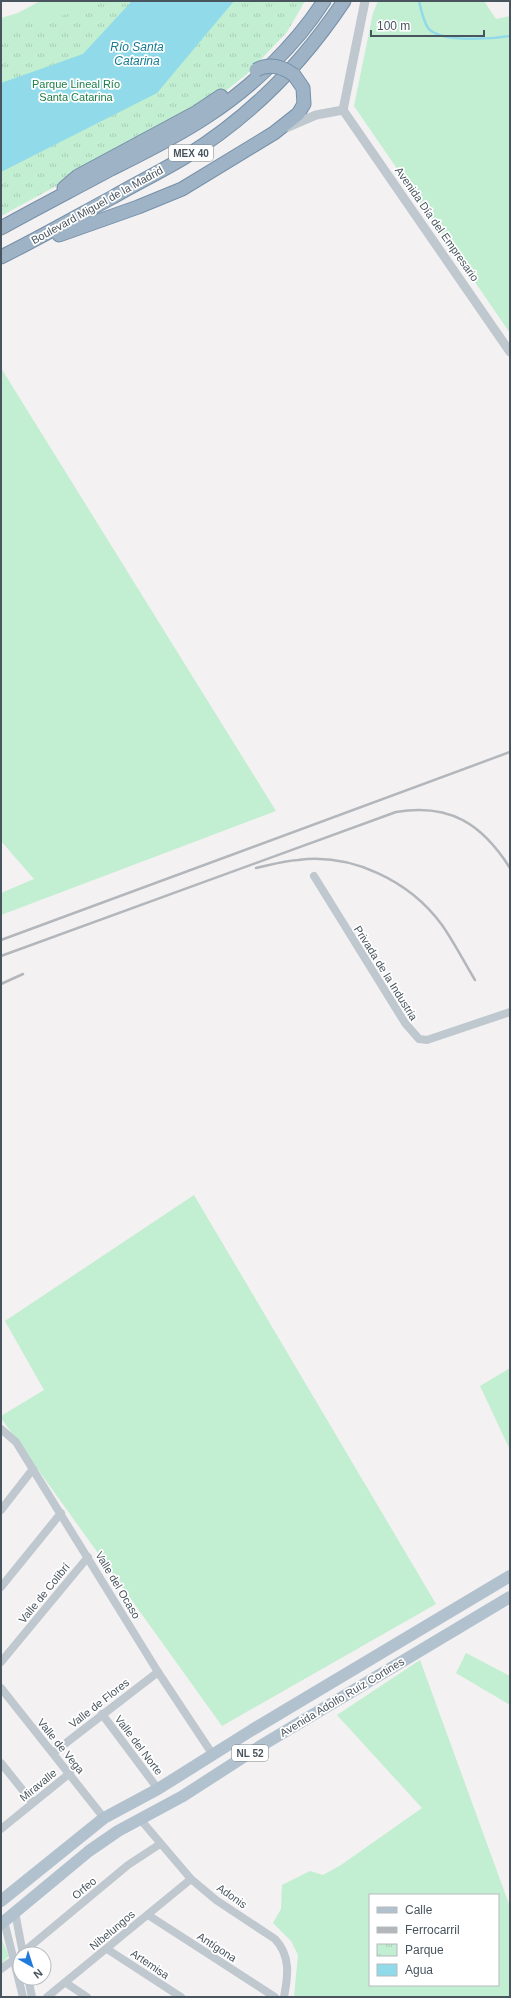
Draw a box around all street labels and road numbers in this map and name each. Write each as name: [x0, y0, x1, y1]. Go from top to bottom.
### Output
road number: MEX 40: [169, 145, 213, 161]
street label: Boulevard Miguel de la Madrid: [29, 164, 165, 246]
street label: Avenida Día del Empresario: [393, 165, 481, 283]
street label: Privada de la Industria: [352, 923, 421, 1023]
street label: Valle del Ocaso: [93, 1549, 143, 1621]
street label: Valle de Colibrí: [16, 1561, 72, 1625]
street label: Avenida Adolfo Ruíz Cortines: [278, 1655, 407, 1739]
street label: Valle de Flores: [67, 1676, 132, 1730]
street label: Valle del Norte: [113, 1713, 165, 1777]
street label: Valle de Vega: [35, 1716, 87, 1777]
road number: NL 52: [232, 1745, 268, 1761]
street label: Miravalle: [17, 1766, 59, 1804]
street label: Orfeo: [70, 1875, 98, 1901]
street label: Adonis: [215, 1881, 250, 1911]
street label: Nibelungos: [87, 1907, 137, 1952]
street label: Antígona: [195, 1930, 239, 1965]
street label: Artemisa: [129, 1947, 172, 1982]

